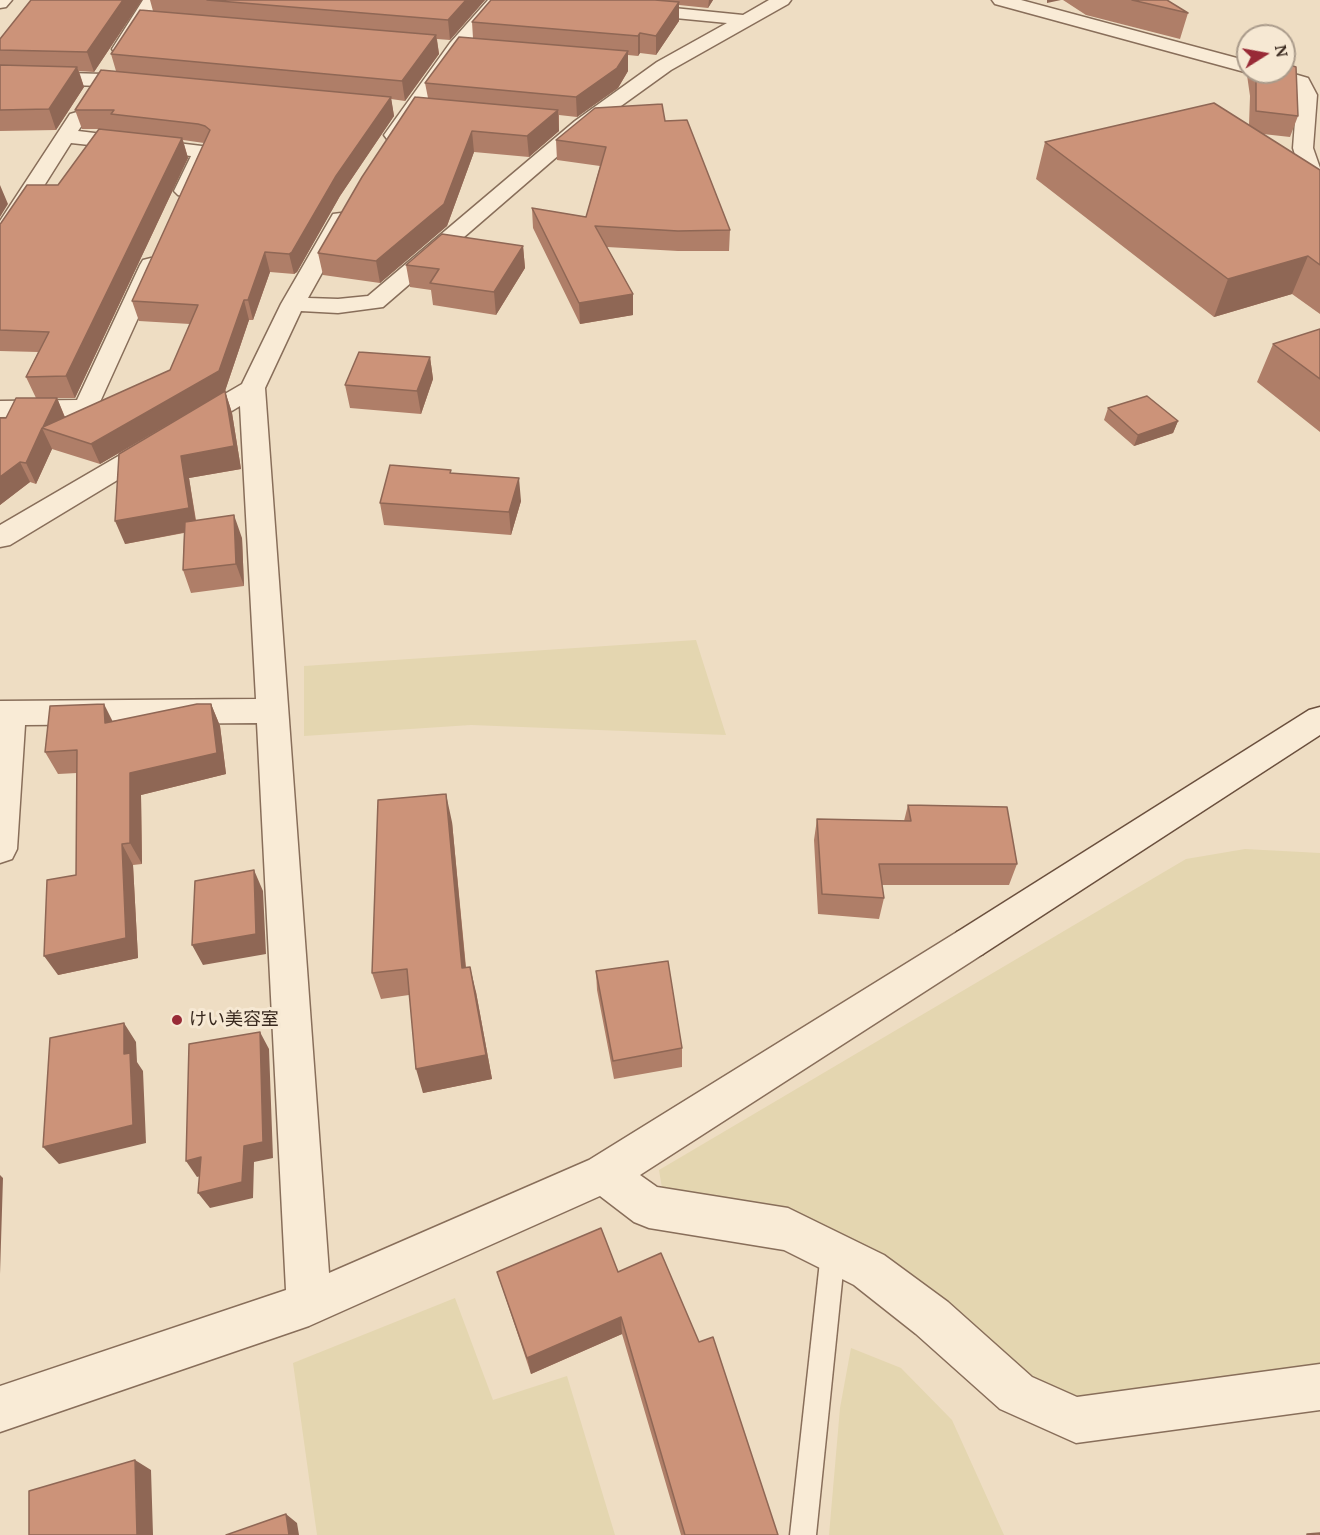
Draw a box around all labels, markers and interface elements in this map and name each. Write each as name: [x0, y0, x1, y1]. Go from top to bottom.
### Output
north arrow: [1236, 24, 1296, 84]
text: N: [1270, 43, 1294, 59]
place label: けい美容室: [189, 1009, 279, 1031]
marker: けい美容室: [170, 1013, 184, 1027]

